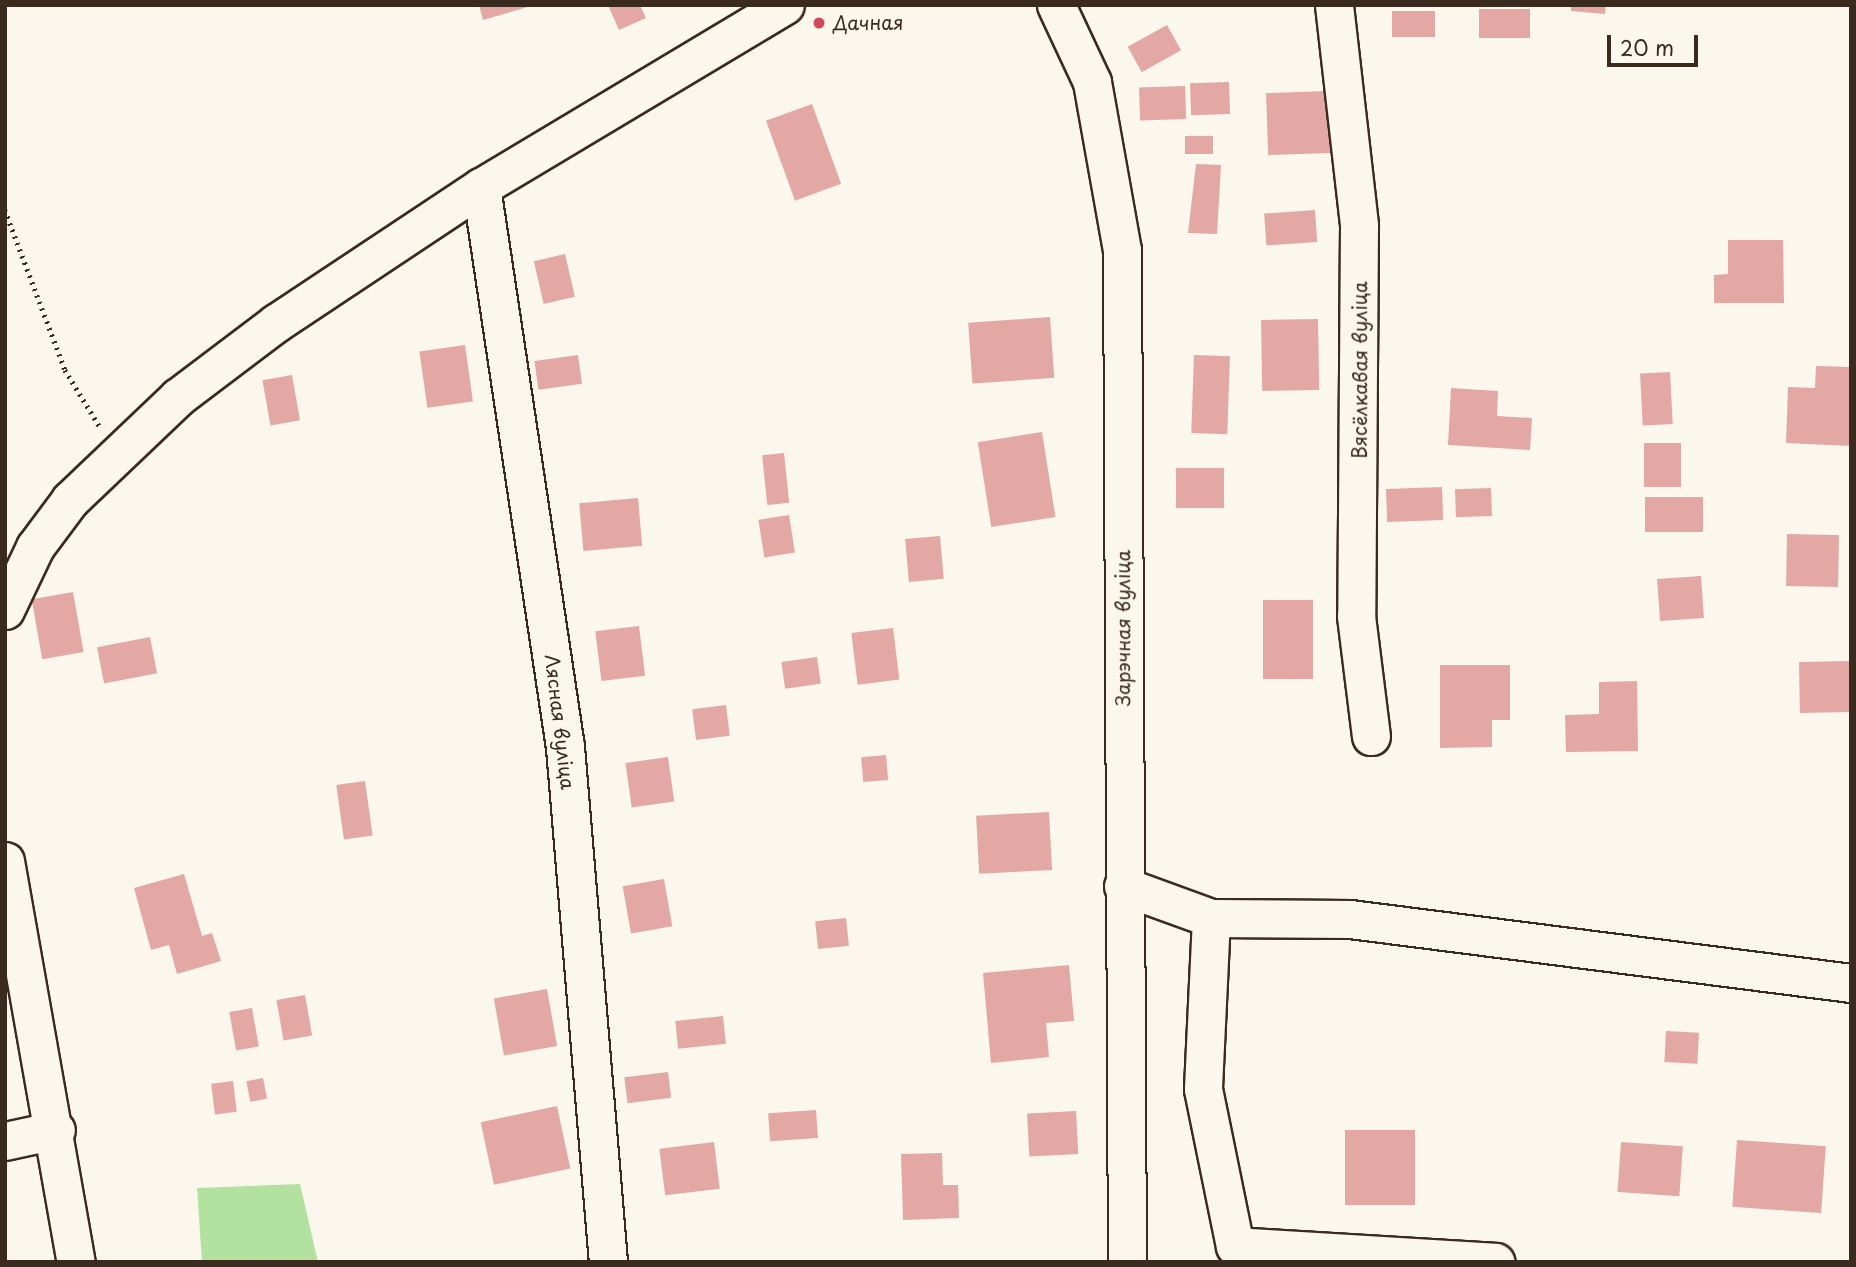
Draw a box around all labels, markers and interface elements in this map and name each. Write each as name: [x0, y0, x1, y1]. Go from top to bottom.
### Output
place label: Дачная: [833, 12, 903, 34]
marker: Дачная: [811, 15, 827, 31]
scale bar: [1611, 21, 1702, 65]
text: 20 m: [1620, 31, 1674, 63]
street label: Вясёлкавая вуліца: [1349, 281, 1371, 459]
street label: Зарэчная вуліца: [1112, 549, 1134, 707]
street label: Лясная вуліца: [540, 653, 580, 791]

